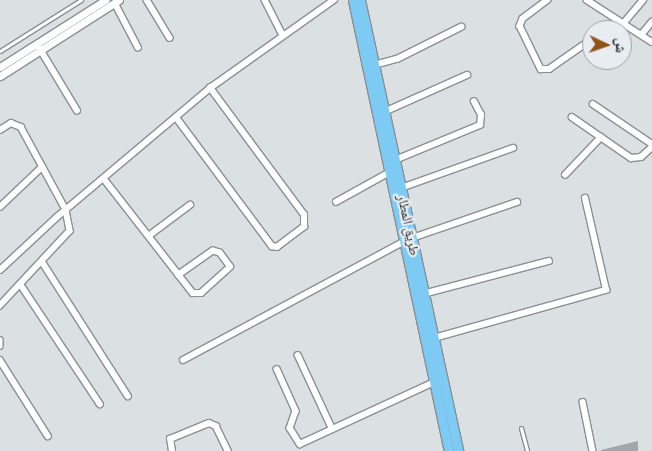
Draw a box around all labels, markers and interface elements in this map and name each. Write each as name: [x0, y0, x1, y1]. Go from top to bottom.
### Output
north arrow: [582, 20, 632, 70]
text: ش: [613, 38, 629, 54]
street label: طريق المطار: [394, 193, 424, 257]

